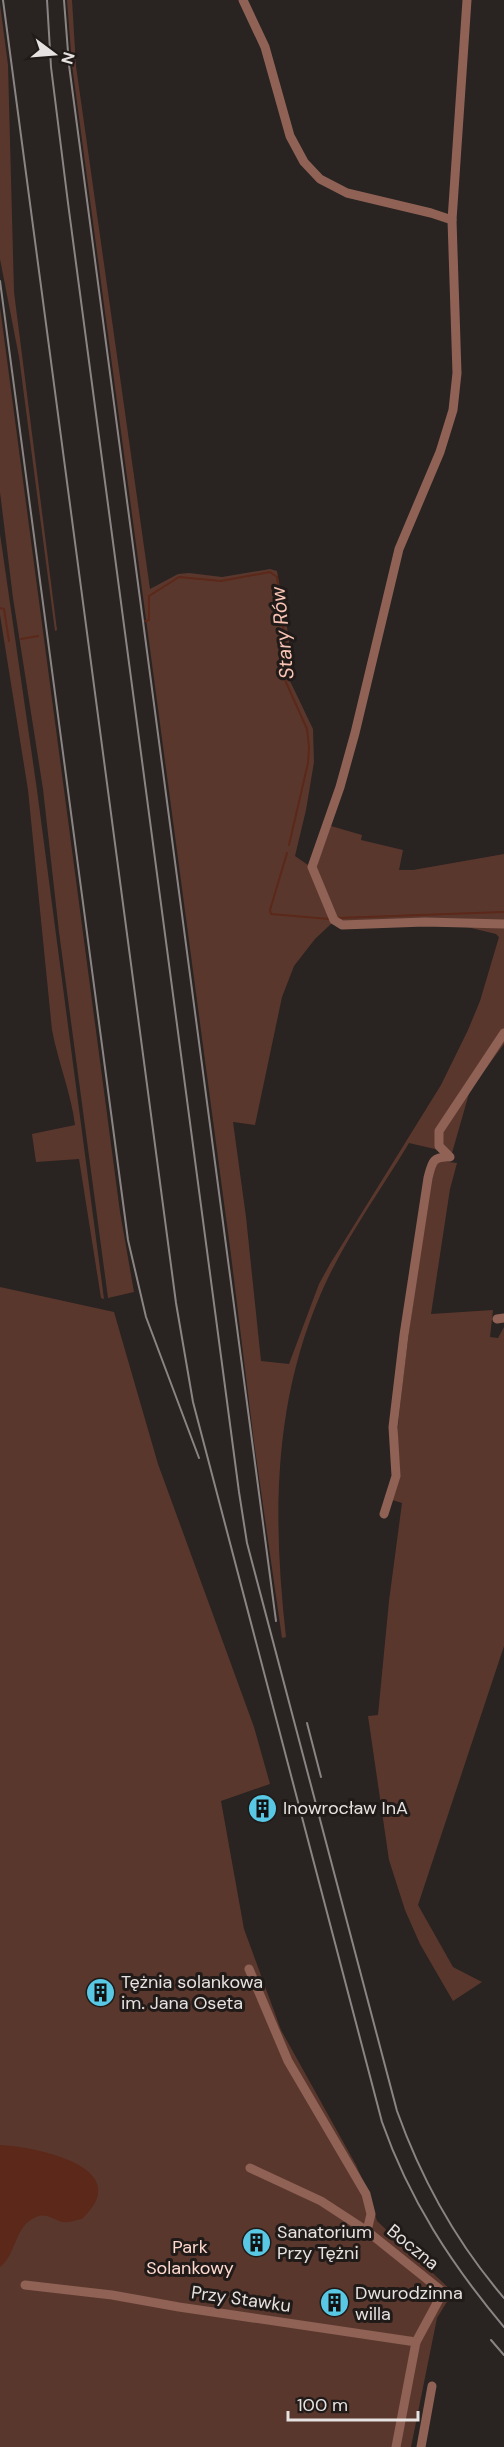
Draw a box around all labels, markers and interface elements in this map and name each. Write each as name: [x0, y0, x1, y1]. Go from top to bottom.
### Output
north arrow: [24, 24, 84, 84]
text: N: [56, 49, 80, 67]
water label: Stary Rów: [264, 585, 300, 681]
building icon: Inowrocław InA: [246, 1792, 278, 1824]
place label: Inowrocław InA: [283, 1796, 408, 1820]
place label: Tężnia solankowa im. Jana Oseta: [121, 1970, 263, 2015]
building icon: Tężnia solankowa im. Jana Oseta: [84, 1976, 116, 2008]
street label: Boczna: [382, 2219, 444, 2275]
place label: Sanatorium Przy Tężni: [277, 2220, 372, 2265]
building icon: Sanatorium Przy Tężni: [240, 2226, 272, 2258]
park label: Park Solankowy: [146, 2235, 234, 2280]
street label: Przy Stawku: [190, 2280, 292, 2318]
place label: Dwurodzinna willa: [355, 2281, 463, 2326]
building icon: Dwurodzinna willa: [318, 2287, 350, 2319]
scale bar: [288, 2384, 418, 2422]
text: 100 m: [297, 2393, 348, 2417]

